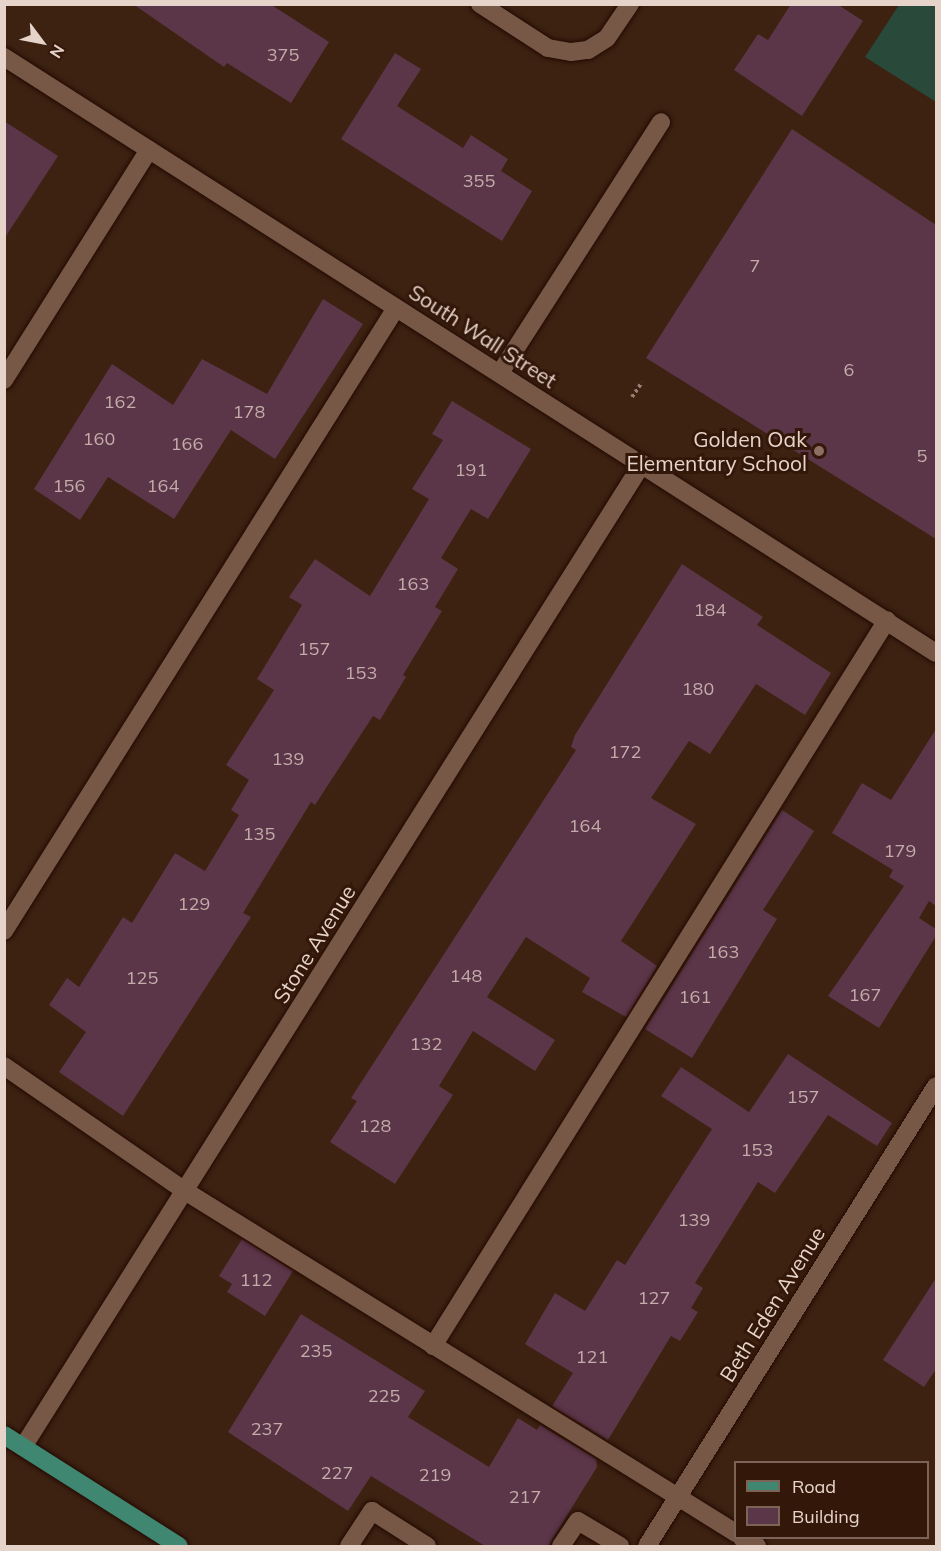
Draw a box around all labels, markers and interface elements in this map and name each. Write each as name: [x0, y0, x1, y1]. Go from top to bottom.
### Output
north arrow: [12, 12, 72, 72]
text: N: [46, 41, 69, 62]
house number: 375: [267, 44, 299, 66]
house number: 355: [463, 170, 495, 192]
house number: 7: [750, 255, 760, 277]
street label: South Wall Street: [405, 279, 561, 393]
house number: 6: [844, 359, 854, 381]
house number: 162: [104, 391, 136, 413]
house number: 178: [233, 401, 265, 423]
place label: Golden Oak Elementary School: [626, 426, 807, 476]
house number: 160: [83, 428, 115, 450]
house number: 166: [171, 433, 203, 455]
marker: Golden Oak Elementary School: [812, 444, 826, 458]
house number: 5: [917, 445, 927, 467]
house number: 191: [455, 459, 487, 481]
house number: 156: [53, 475, 85, 497]
house number: 164: [147, 475, 179, 497]
house number: 163: [397, 573, 429, 595]
house number: 184: [694, 599, 726, 621]
house number: 157: [298, 638, 330, 660]
house number: 153: [345, 662, 377, 684]
house number: 180: [682, 678, 714, 700]
house number: 172: [609, 741, 641, 763]
house number: 139: [272, 748, 304, 770]
house number: 164: [569, 815, 601, 837]
house number: 135: [243, 823, 275, 845]
house number: 179: [884, 840, 916, 862]
street label: Stone Avenue: [268, 880, 360, 1008]
house number: 129: [178, 893, 210, 915]
house number: 163: [707, 941, 739, 963]
house number: 148: [450, 965, 482, 987]
house number: 125: [126, 967, 158, 989]
house number: 167: [849, 984, 881, 1006]
house number: 161: [679, 986, 711, 1008]
house number: 132: [410, 1033, 442, 1055]
house number: 157: [787, 1086, 819, 1108]
house number: 128: [359, 1115, 391, 1137]
house number: 153: [741, 1139, 773, 1161]
house number: 139: [678, 1209, 710, 1231]
street label: Beth Eden Avenue: [714, 1222, 830, 1386]
house number: 112: [240, 1269, 272, 1291]
house number: 127: [638, 1287, 670, 1309]
house number: 235: [300, 1340, 332, 1362]
house number: 121: [576, 1346, 608, 1368]
house number: 225: [368, 1385, 400, 1407]
house number: 237: [251, 1418, 283, 1440]
legend: [734, 1461, 929, 1539]
house number: 227: [321, 1462, 353, 1484]
house number: 219: [419, 1464, 451, 1486]
text: Road: [792, 1475, 836, 1498]
house number: 217: [509, 1486, 541, 1508]
text: Building: [792, 1505, 860, 1528]

